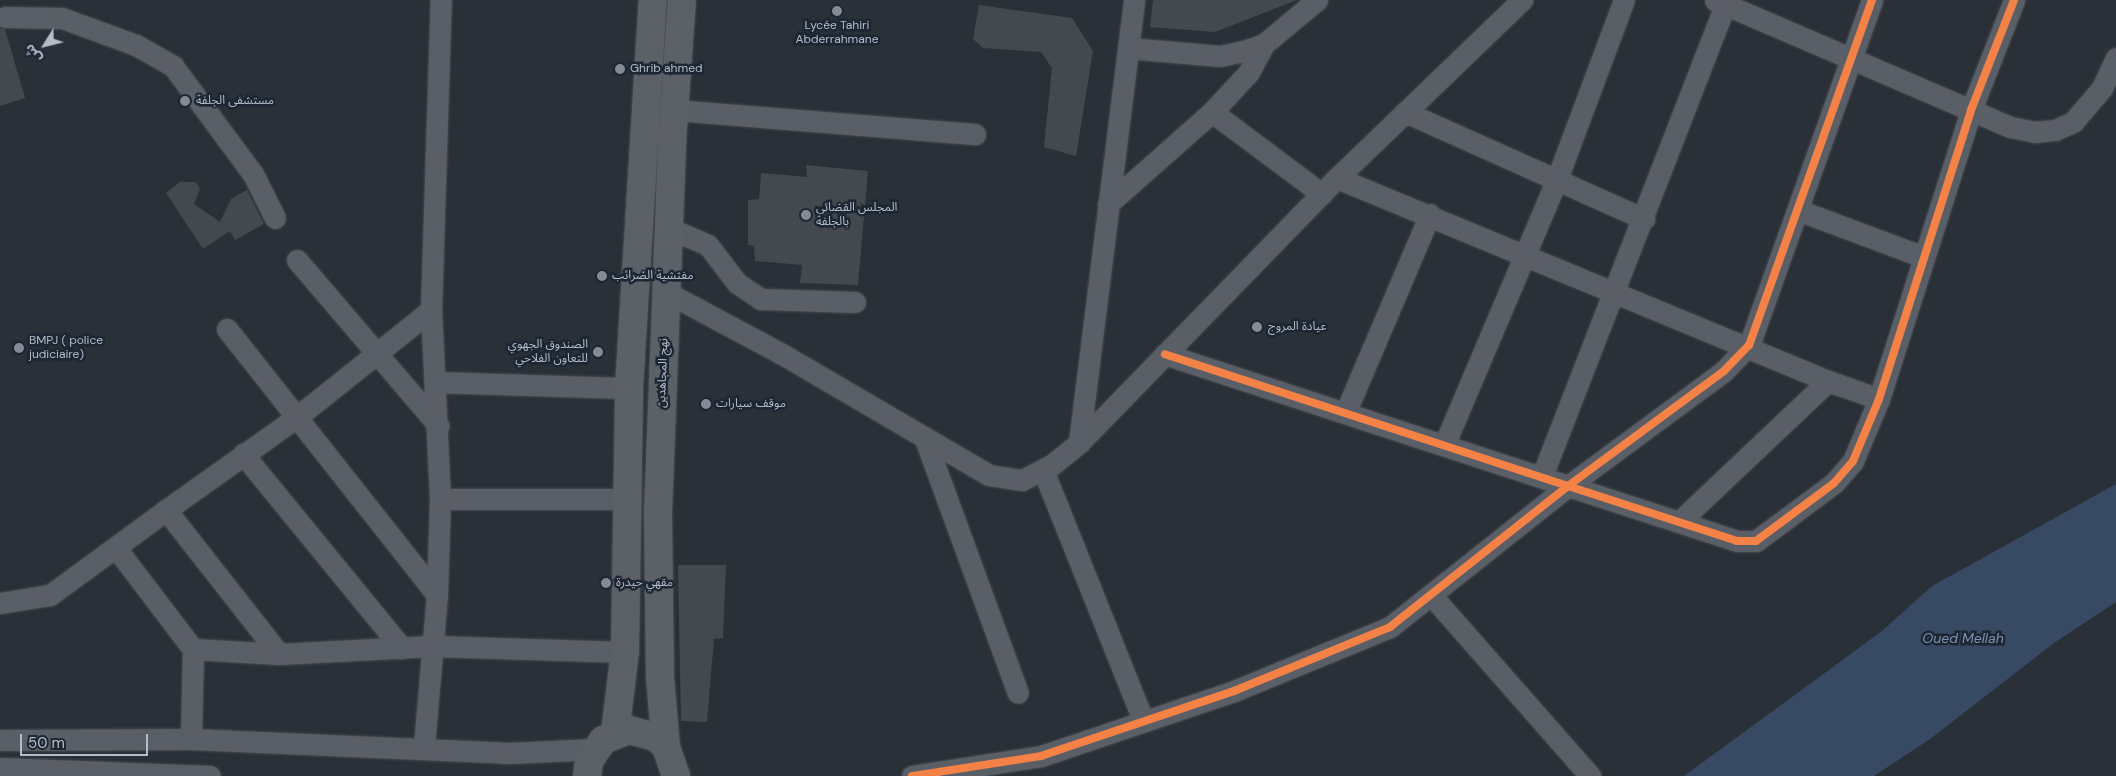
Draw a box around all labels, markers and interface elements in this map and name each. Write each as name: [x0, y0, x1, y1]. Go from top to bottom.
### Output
marker: Lycée Tahiri Abderrahmane: [831, 5, 843, 17]
place label: Lycée Tahiri Abderrahmane: [795, 19, 879, 47]
north arrow: [20, 20, 70, 70]
text: ش: [20, 41, 46, 67]
place label: Ghrib ahmed: [630, 62, 702, 76]
marker: Ghrib ahmed: [614, 63, 626, 75]
marker: مستشفى الجلفة: [178, 94, 192, 108]
place label: مستشفى الجلفة: [196, 94, 274, 108]
place label: المجلس القضائي بالجلفة: [816, 201, 897, 229]
marker: المجلس القضائي بالجلفة: [800, 209, 812, 221]
place label: مفتشية الضرائب: [612, 269, 693, 283]
marker: مفتشية الضرائب: [596, 270, 608, 282]
marker: عيادة المروج: [1250, 320, 1264, 334]
place label: عيادة المروج: [1268, 320, 1326, 334]
place label: BMPJ ( police judiciaire): [29, 334, 103, 362]
place label: الصندوق الجهوي للتعاون الفلاحي: [508, 338, 588, 366]
street label: نهج المجاهدين: [655, 338, 671, 408]
marker: BMPJ ( police judiciaire): [13, 342, 25, 354]
marker: الصندوق الجهوي للتعاون الفلاحي: [592, 346, 604, 358]
place label: موقف سيارات: [716, 397, 786, 411]
marker: موقف سيارات: [700, 398, 712, 410]
place label: مقهي حيدرة: [616, 576, 673, 590]
marker: مقهي حيدرة: [600, 577, 612, 589]
water label: Oued Mellah: [1922, 630, 2004, 646]
scale bar: [22, 724, 150, 756]
text: 50 m: [28, 733, 65, 753]

